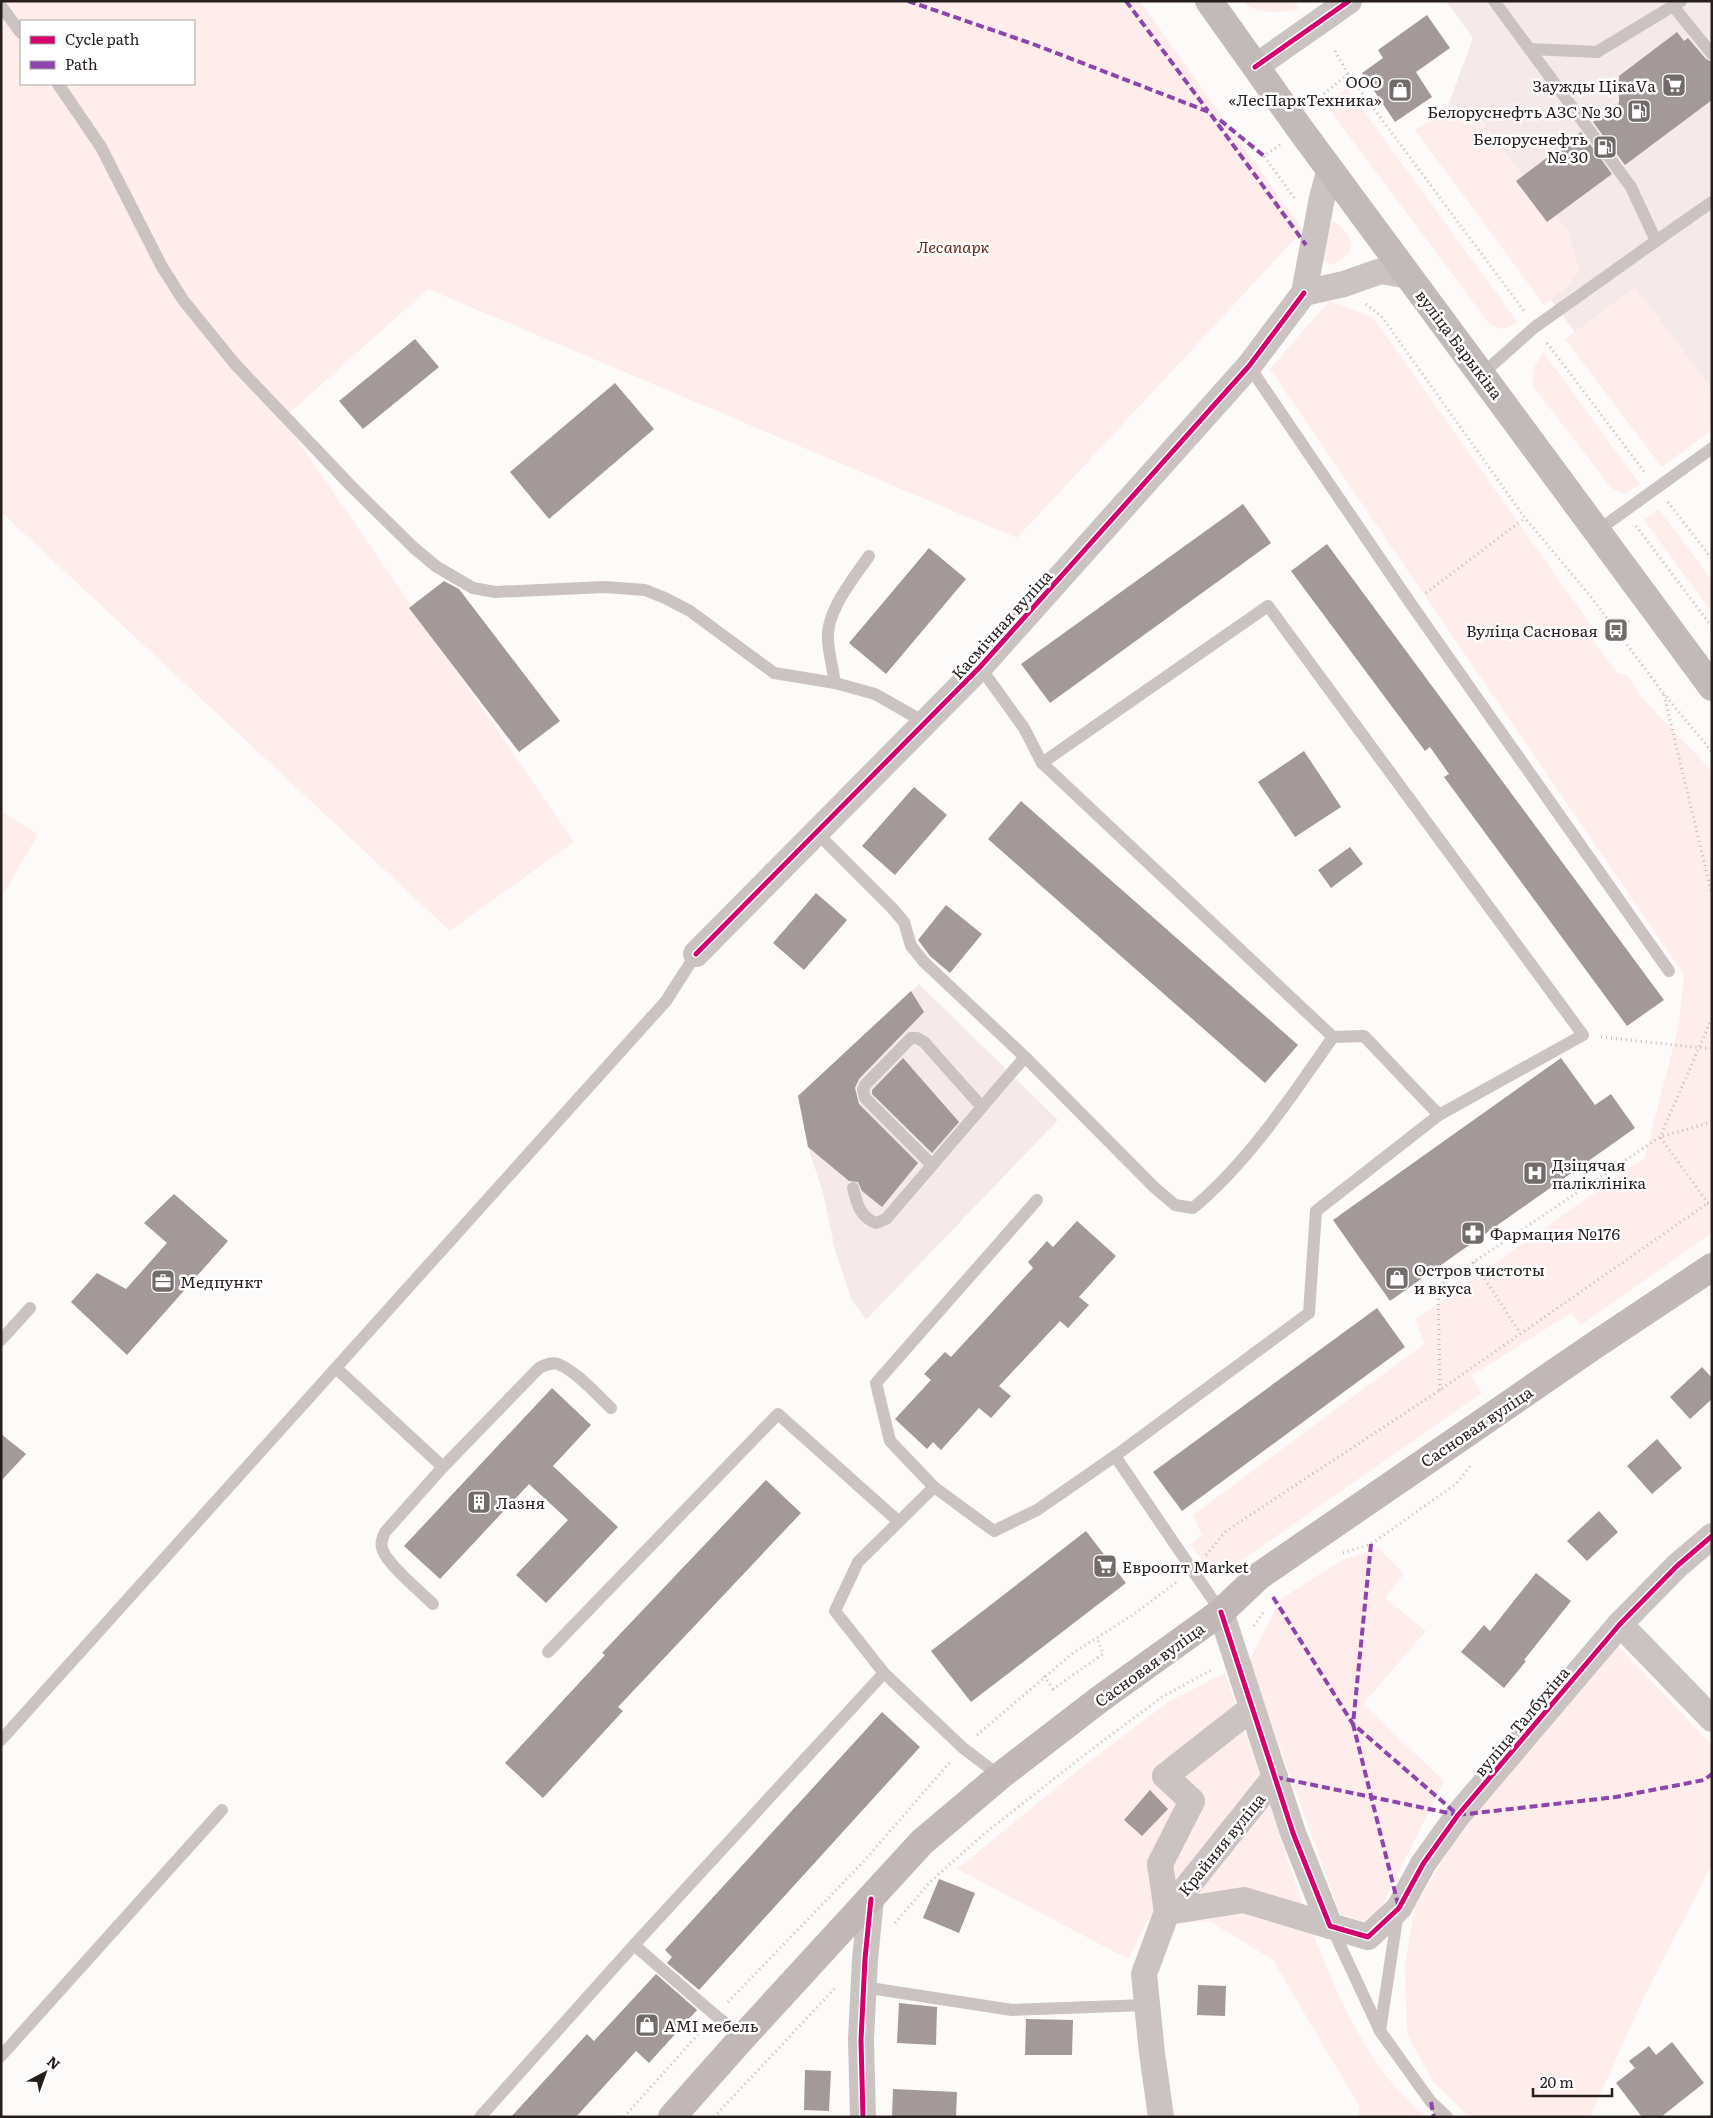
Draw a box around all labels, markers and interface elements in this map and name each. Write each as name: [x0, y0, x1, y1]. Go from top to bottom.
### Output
legend: [20, 20, 195, 85]
text: Cycle path: [65, 27, 140, 50]
text: Path: [65, 52, 98, 75]
place label: ООО «ЛесПаркТехника»: [1228, 69, 1382, 111]
supermarket icon: Заужды ЦікаVа: [1661, 72, 1687, 98]
place label: Заужды ЦікаVа: [1532, 73, 1656, 97]
shop icon: ООО «ЛесПаркТехника»: [1387, 77, 1413, 103]
fuel station icon: Белоруснефть АЗС № 30: [1626, 98, 1652, 124]
place label: Белоруснефть АЗС № 30: [1427, 99, 1622, 123]
place label: Белоруснефть № 30: [1473, 126, 1588, 168]
fuel station icon: Белоруснефть № 30: [1592, 134, 1618, 160]
park label: Лесапарк: [917, 234, 990, 258]
street label: вуліца Барыкіна: [1411, 284, 1510, 404]
street label: Касмічная вуліца: [945, 564, 1057, 684]
bus stop icon: Вуліца Сасновая: [1603, 617, 1629, 643]
place label: Вуліца Сасновая: [1466, 618, 1598, 642]
place label: Дзіцячая паліклініка: [1552, 1152, 1647, 1194]
hospital icon: Дзіцячая паліклініка: [1522, 1160, 1548, 1186]
pharmacy icon: Фармация №176: [1460, 1220, 1486, 1246]
place label: Фармация №176: [1490, 1221, 1620, 1245]
place label: Остров чистоты и вкуса: [1414, 1257, 1545, 1299]
shop icon: Остров чистоты и вкуса: [1384, 1265, 1410, 1291]
office icon: Медпункт: [150, 1268, 176, 1294]
place label: Медпункт: [180, 1269, 263, 1293]
street label: Сасновая вуліца: [1415, 1379, 1537, 1472]
building icon: Лазня: [466, 1489, 492, 1515]
place label: Лазня: [496, 1490, 545, 1514]
supermarket icon: Евроопт Market: [1092, 1553, 1118, 1579]
place label: Евроопт Market: [1122, 1554, 1249, 1578]
street label: Сасновая вуліца: [1089, 1616, 1209, 1712]
street label: вуліца Талбухіна: [1468, 1660, 1575, 1781]
street label: Крайняя вуліца: [1172, 1787, 1270, 1901]
shop icon: AMI мебель: [634, 2012, 660, 2038]
place label: AMI мебель: [664, 2013, 759, 2037]
north arrow: [20, 2048, 70, 2098]
text: N: [43, 2051, 65, 2074]
scale bar: [1533, 2066, 1612, 2098]
text: 20 m: [1540, 2070, 1574, 2093]

